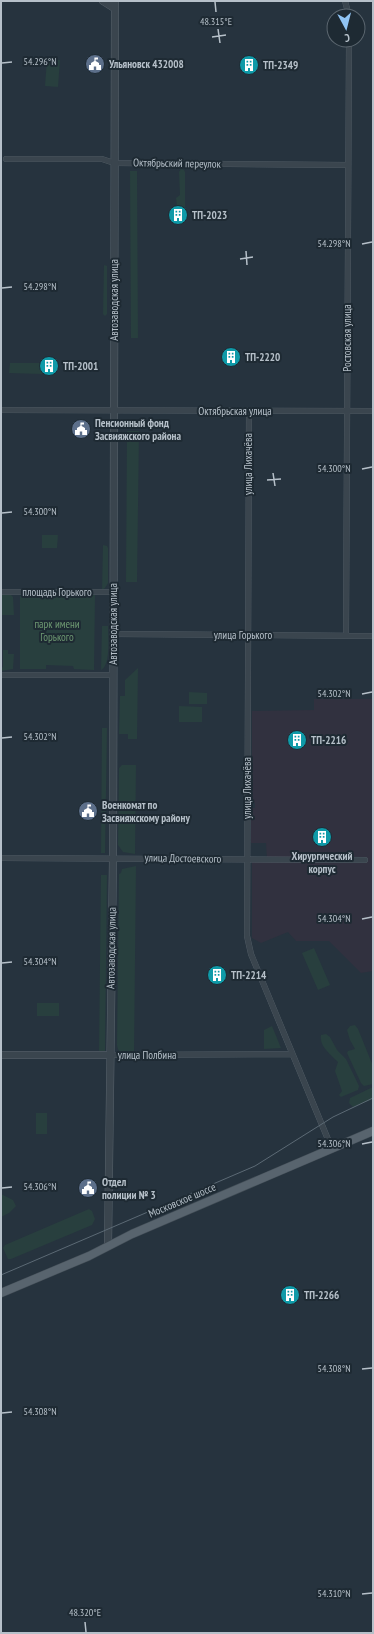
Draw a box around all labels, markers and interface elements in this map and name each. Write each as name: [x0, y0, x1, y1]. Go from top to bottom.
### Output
north arrow: [326, 8, 366, 48]
text: 48.315°E: [200, 15, 232, 28]
text: С: [344, 31, 351, 45]
public building icon: Ульяновск 432008: [84, 53, 106, 75]
building icon: ТП-2349: [238, 54, 260, 76]
text: 54.296°N: [23, 55, 57, 68]
place label: Ульяновск 432008: [108, 57, 184, 71]
place label: ТП-2349: [263, 58, 298, 72]
street label: Октябрьский переулок: [133, 155, 222, 171]
building icon: ТП-2023: [167, 204, 189, 226]
place label: ТП-2023: [192, 208, 227, 222]
text: 54.298°N: [317, 237, 351, 250]
street label: Автозаводская улица: [107, 259, 121, 341]
text: 54.298°N: [23, 280, 57, 293]
street label: Ростовская улица: [340, 304, 354, 372]
building icon: ТП-2220: [220, 346, 242, 368]
place label: ТП-2220: [245, 350, 280, 364]
building icon: ТП-2001: [38, 355, 60, 377]
place label: ТП-2001: [63, 359, 98, 373]
street label: Октябрьская улица: [198, 404, 272, 418]
place label: Пенсионный фонд Засвияжского района: [95, 416, 181, 443]
public building icon: Пенсионный фонд Засвияжского района: [70, 418, 92, 440]
street label: улица Лихачёва: [241, 433, 255, 495]
text: 54.300°N: [317, 462, 351, 475]
text: 54.300°N: [23, 505, 57, 518]
street label: Автозаводская улица: [106, 583, 120, 665]
street label: площадь Горького: [22, 585, 92, 599]
park label: парк имени Горького: [34, 617, 80, 644]
street label: улица Горького: [214, 628, 272, 642]
text: 54.302°N: [317, 687, 351, 700]
building icon: ТП-2216: [286, 729, 308, 751]
text: 54.302°N: [23, 730, 57, 743]
place label: ТП-2216: [311, 733, 346, 747]
street label: улица Лихачёва: [240, 757, 254, 819]
place label: Военкомат по Засвияжскому району: [102, 798, 190, 825]
public building icon: Военкомат по Засвияжскому району: [77, 800, 99, 822]
building icon: Хирургический корпус: [311, 826, 333, 848]
place label: Хирургический корпус: [292, 849, 352, 876]
street label: улица Достоевского: [144, 850, 222, 866]
street label: Автозаводская улица: [103, 907, 119, 989]
text: 54.304°N: [317, 912, 351, 925]
text: 54.304°N: [23, 955, 57, 968]
building icon: ТП-2214: [206, 964, 228, 986]
place label: ТП-2214: [231, 968, 267, 982]
street label: улица Полбина: [118, 1048, 176, 1062]
text: 54.306°N: [317, 1137, 351, 1150]
place label: Отдел полиции № 3: [102, 1175, 156, 1202]
public building icon: Отдел полиции № 3: [77, 1177, 99, 1199]
street label: Московское шоссе: [146, 1179, 218, 1221]
text: 54.306°N: [23, 1180, 57, 1193]
building icon: ТП-2266: [279, 1284, 301, 1306]
place label: ТП-2266: [304, 1288, 339, 1302]
text: 54.308°N: [317, 1362, 351, 1375]
text: 54.308°N: [23, 1405, 57, 1418]
text: 54.310°N: [317, 1587, 351, 1600]
text: 48.320°E: [69, 1606, 101, 1619]

